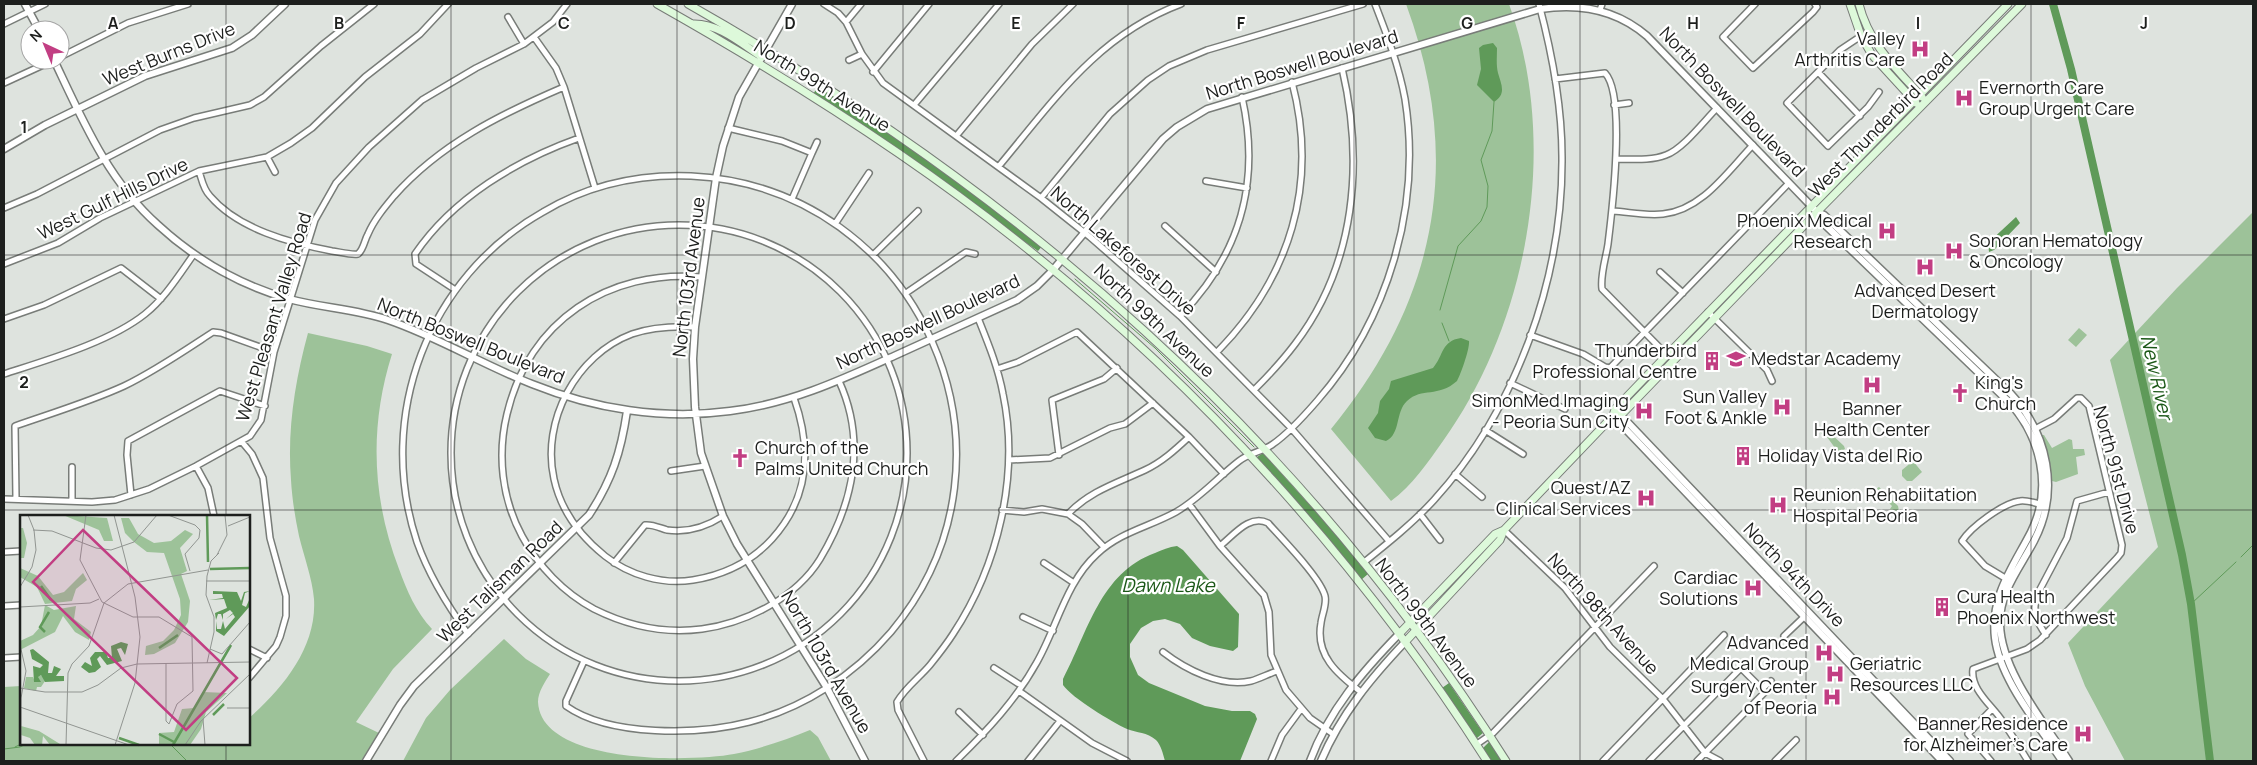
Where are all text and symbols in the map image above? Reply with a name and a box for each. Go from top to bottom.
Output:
text: A [108,12,119,34]
text: B [334,12,344,34]
text: C [558,12,570,34]
text: D [784,12,796,34]
text: E [1011,12,1021,34]
text: F [1237,12,1246,34]
text: G [1461,12,1473,34]
text: H [1687,12,1699,34]
text: I [1916,12,1920,34]
text: J [2140,12,2148,34]
street label: West Burns Drive [99,16,238,91]
north arrow [20,20,70,70]
street label: North Boswell Boulevard [1655,21,1811,182]
street label: North Boswell Boulevard [1203,23,1401,105]
text: N [25,25,46,46]
place label: Valley Arthritis Care [1794,26,1906,71]
street label: North 99th Avenue [750,34,895,137]
hospital icon: Valley Arthritis Care [1909,38,1931,60]
street label: West Thunderbird Road [1803,47,1958,202]
place label: Evernorth Care Group Urgent Care [1979,75,2134,120]
hospital icon: Evernorth Care Group Urgent Care [1953,87,1975,109]
text: 1 [20,116,28,138]
street label: West Gulf Hills Drive [34,151,192,245]
street label: North Lakeforest Drive [1046,180,1201,320]
street label: North 103rd Avenue [666,195,710,358]
place label: Phoenix Medical Research [1737,208,1872,253]
street label: West Pleasant Valley Road [230,209,316,424]
hospital icon: Phoenix Medical Research [1876,220,1898,242]
place label: Sonoran Hematology & Oncology [1969,228,2143,273]
hospital icon: Sonoran Hematology & Oncology [1943,240,1965,262]
hospital icon: Advanced Desert Dermatology [1914,256,1936,278]
street label: North 99th Avenue [1089,258,1220,382]
street label: North Boswell Boulevard [832,268,1023,374]
place label: Advanced Desert Dermatology [1854,278,1996,323]
street label: North Boswell Boulevard [374,291,569,389]
water label: New River [2135,332,2180,424]
place label: Thunderbird Professional Centre [1533,338,1697,383]
place label: Medstar Academy [1751,346,1901,370]
school or university icon: Medstar Academy [1725,348,1747,370]
building icon: Thunderbird Professional Centre [1701,350,1723,372]
place label: King's Church [1975,370,2036,415]
text: 2 [19,371,29,393]
hospital icon: Banner Health Center [1861,374,1883,396]
church icon: King's Church [1949,382,1971,404]
place label: Sun Valley Foot & Ankle [1665,384,1767,429]
place label: SimonMed Imaging - Peoria Sun City [1472,388,1630,433]
hospital icon: Sun Valley Foot & Ankle [1771,396,1793,418]
place label: Banner Health Center [1814,396,1931,441]
hospital icon: SimonMed Imaging - Peoria Sun City [1633,400,1655,422]
street label: North 91st Drive [2088,403,2146,536]
place label: Church of the Palms United Church [755,435,928,480]
place label: Holiday Vista del Rio [1758,443,1923,467]
building icon: Holiday Vista del Rio [1732,445,1754,467]
church icon: Church of the Palms United Church [729,447,751,469]
place label: Quest/AZ Clinical Services [1496,475,1631,520]
place label: Reunion Rehabiitation Hospital Peoria [1793,482,1977,527]
hospital icon: Quest/AZ Clinical Services [1635,487,1657,509]
hospital icon: Reunion Rehabiitation Hospital Peoria [1767,494,1789,516]
inset map [20,515,250,745]
street label: West Talisman Road [431,515,567,648]
street label: North 94th Drive [1739,517,1851,632]
street label: North 98th Avenue [1543,547,1665,679]
street label: North 99th Avenue [1370,553,1483,692]
place label: Cardiac Solutions [1659,565,1738,610]
water label: Dawn Lake [1121,572,1216,598]
hospital icon: Cardiac Solutions [1742,577,1764,599]
place label: Cura Health Phoenix Northwest [1957,584,2115,629]
street label: North 103rd Avenue [776,586,878,737]
building icon: Cura Health Phoenix Northwest [1931,596,1953,618]
place label: Advanced Medical Group [1690,630,1809,675]
hospital icon: Advanced Medical Group [1813,642,1835,664]
place label: Geriatric Resources LLC [1850,651,1974,696]
hospital icon: Geriatric Resources LLC [1824,663,1846,685]
place label: Surgery Center of Peoria [1691,674,1818,719]
hospital icon: Surgery Center of Peoria [1821,686,1843,708]
place label: Banner Residence for Alzheimer's Care [1903,711,2068,756]
hospital icon: Banner Residence for Alzheimer's Care [2072,723,2094,745]

